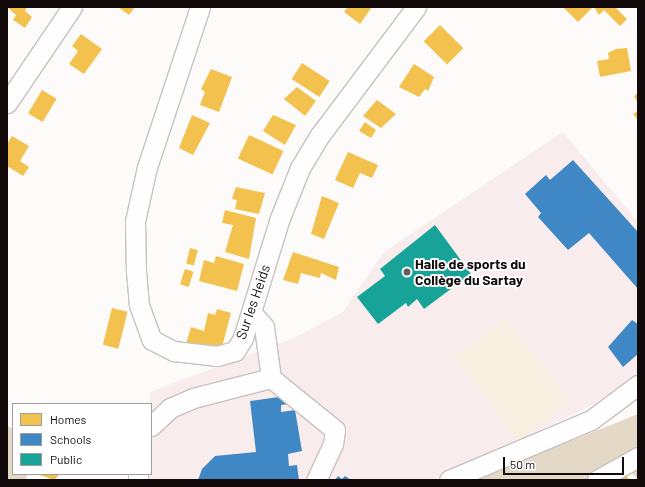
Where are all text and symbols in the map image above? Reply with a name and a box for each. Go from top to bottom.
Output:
place label: Halle de sports du Collège du Sartay [415,256,526,288]
street label: Sur les Heids [232,262,274,342]
marker: Halle de sports du Collège du Sartay [402,267,412,277]
legend [12,403,152,475]
text: Homes [50,412,86,426]
text: Schools [50,432,91,446]
scale bar [505,449,626,475]
text: Public [50,452,82,466]
text: 50 m [510,457,535,471]

